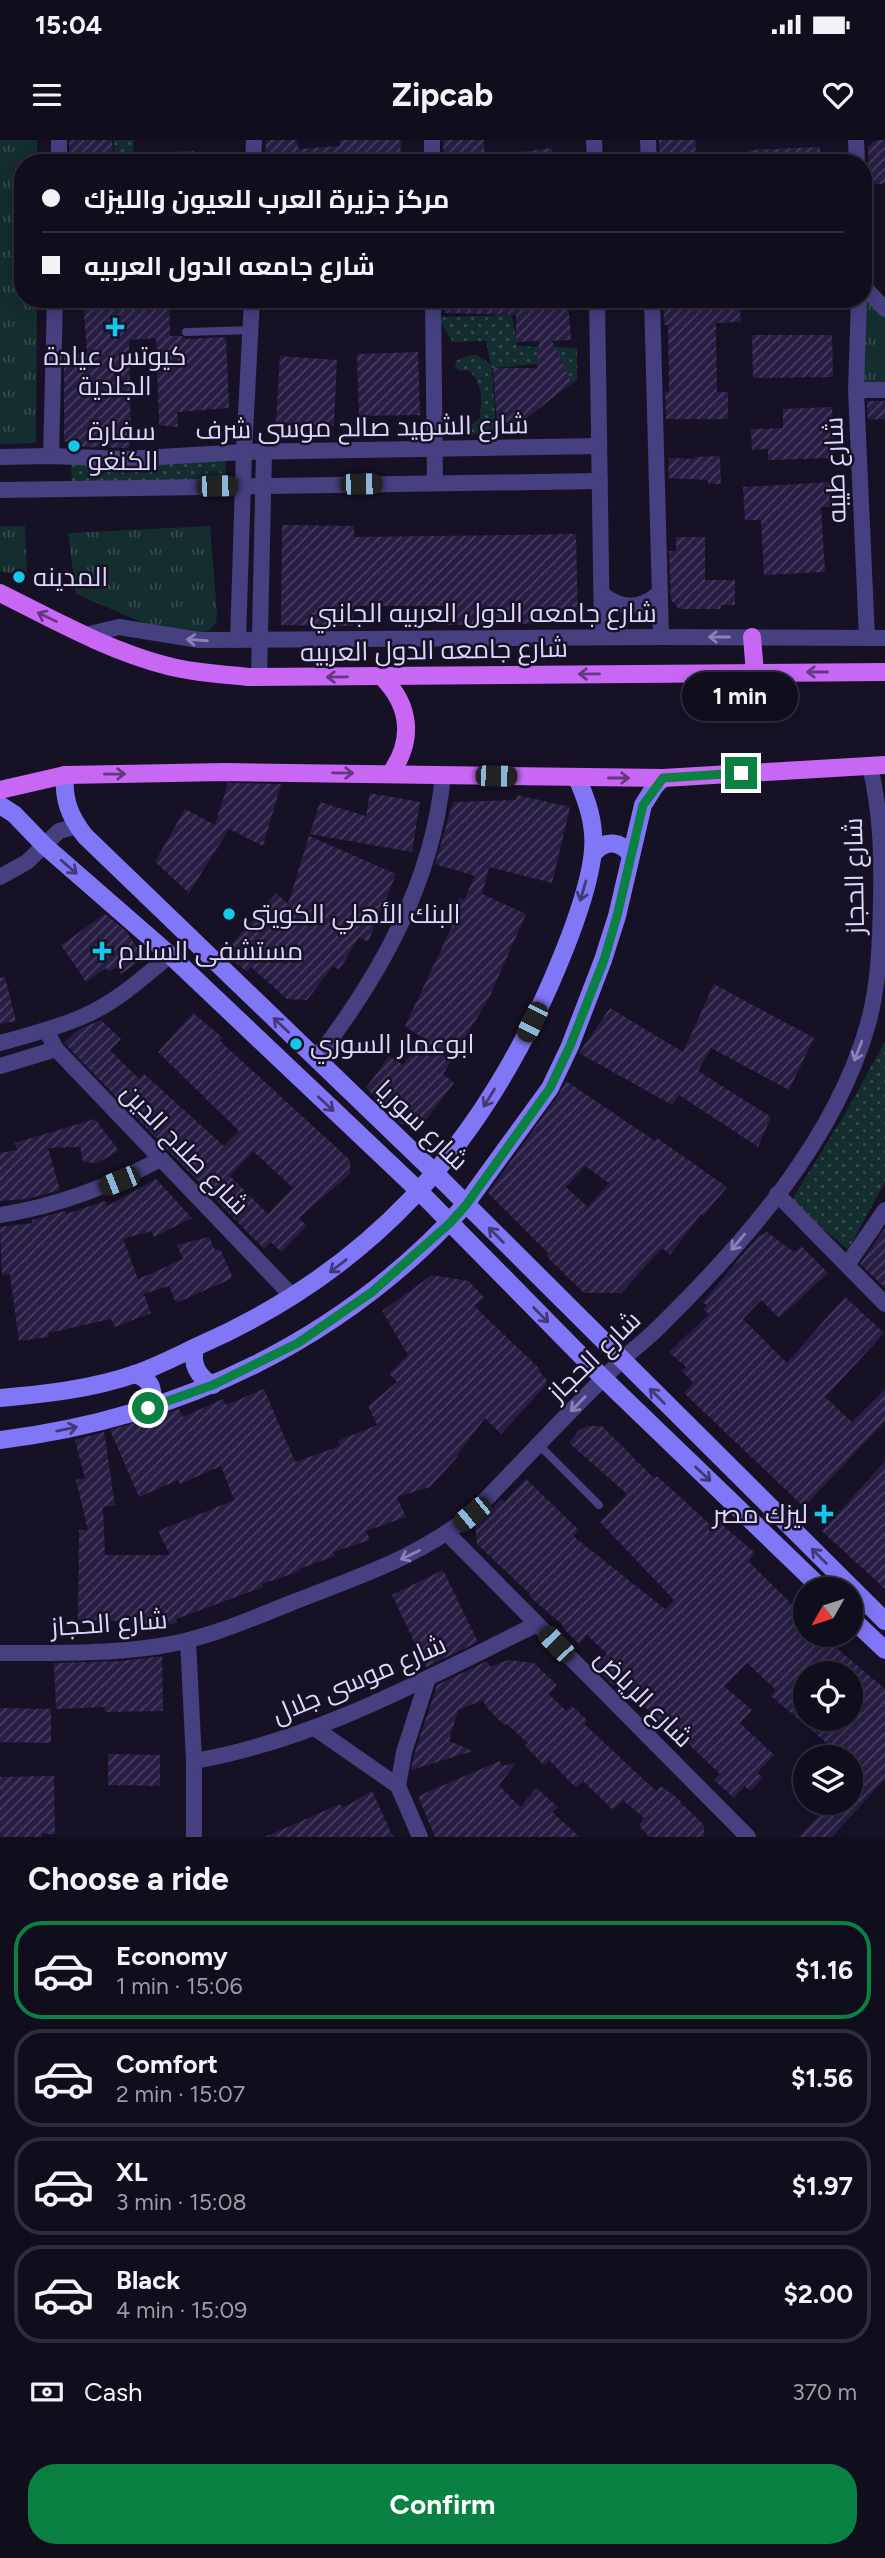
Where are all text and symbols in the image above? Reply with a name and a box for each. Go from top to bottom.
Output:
text: 15:04 [35,9,102,41]
icon: menu [28,76,66,114]
text: Zipcab [392,76,493,114]
icon: heart [819,76,857,114]
text: مركز جزيرة العرب للعيون والليزك [84,183,450,215]
text: شارع جامعه الدول العربيه [84,250,375,282]
marker: كيوتس عيادة الجلدية [105,317,125,337]
place label: كيوتس عيادة الجلدية [43,340,187,402]
street label: شارع الشهيد صالح موسى شرف [195,408,529,447]
place label: سفارة الكنغو [88,415,158,477]
street label: شارع طيبه [817,416,854,524]
marker: سفارة الكنغو [66,438,82,454]
car [340,473,383,495]
car [196,475,239,497]
place label: المدينه [33,561,108,593]
marker: المدينه [11,569,27,585]
street label: شارع جامعه الدول العربيه الجانبي [309,597,657,634]
one-way arrow [37,609,58,623]
one-way arrow [708,630,731,644]
street label: شارع جامعه الدول العربيه [300,632,568,669]
one-way arrow [186,633,209,646]
one-way arrow [806,665,829,679]
one-way arrow [578,668,601,681]
one-way arrow [326,670,349,684]
callout: 1 min [683,672,799,720]
text: 1 min [713,682,767,710]
route end [725,757,757,789]
car [475,765,518,787]
one-way arrow [331,766,354,780]
one-way arrow [104,767,127,781]
one-way arrow [608,771,631,785]
street label: شارع الحجاز [837,817,872,937]
one-way arrow [60,859,78,875]
one-way arrow [576,880,589,902]
place label: البنك الأهلي الكويتى [243,898,460,935]
marker: البنك الأهلي الكويتى [221,906,237,922]
place label: مستشفى السلام [118,935,303,969]
marker: مستشفى السلام [92,941,112,961]
car [514,999,551,1045]
one-way arrow [273,1016,290,1033]
place label: ابوعمار السوري [310,1028,475,1064]
marker: ابوعمار السوري [288,1036,304,1052]
one-way arrow [850,1039,863,1061]
street label: شارع سوريا [368,1073,475,1178]
street label: شارع صلاح الدين [114,1077,256,1222]
one-way arrow [482,1087,496,1107]
one-way arrow [317,1095,334,1112]
car [96,1163,143,1199]
one-way arrow [488,1227,505,1244]
one-way arrow [730,1233,746,1251]
one-way arrow [329,1258,348,1273]
street label: شارع الحجاز [539,1304,648,1410]
one-way arrow [532,1306,549,1323]
one-way arrow [649,1387,666,1404]
route start [132,1392,164,1424]
one-way arrow [570,1395,587,1412]
one-way arrow [55,1421,78,1435]
one-way arrow [694,1466,711,1483]
car [450,1493,495,1535]
place label: ليزك مصر [711,1498,808,1530]
marker: ليزك مصر [814,1504,834,1524]
one-way arrow [811,1547,828,1564]
one-way arrow [400,1549,421,1562]
north arrow [793,1577,863,1647]
map controls [793,1577,863,1815]
street label: شارع الحجاز [48,1603,168,1644]
car [534,1622,579,1666]
street label: شارع موسى جلال [267,1628,451,1731]
street label: شارع الرياض [587,1642,700,1755]
button: locate [793,1661,863,1731]
button: layers [793,1745,863,1815]
text: Choose a ride [28,1860,229,1898]
icon: car [32,1939,95,2002]
text: Economy [116,1940,228,1972]
text: $1.16 [795,1954,853,1986]
text: 1 min · 15:06 [116,1972,242,2000]
icon: car [32,2047,95,2110]
text: Comfort [116,2048,218,2080]
text: $1.56 [791,2062,853,2094]
text: 2 min · 15:07 [116,2080,245,2108]
icon: car [32,2155,95,2218]
text: XL [116,2156,148,2188]
text: $1.97 [792,2170,853,2202]
text: 3 min · 15:08 [116,2188,247,2216]
icon: car [32,2263,95,2326]
text: Black [116,2264,180,2296]
text: $2.00 [783,2278,853,2310]
text: 4 min · 15:09 [116,2296,247,2324]
icon: cash [28,2373,66,2411]
text: Cash [84,2376,143,2408]
text: 370 m [792,2378,857,2406]
button: Confirm [28,2464,857,2544]

